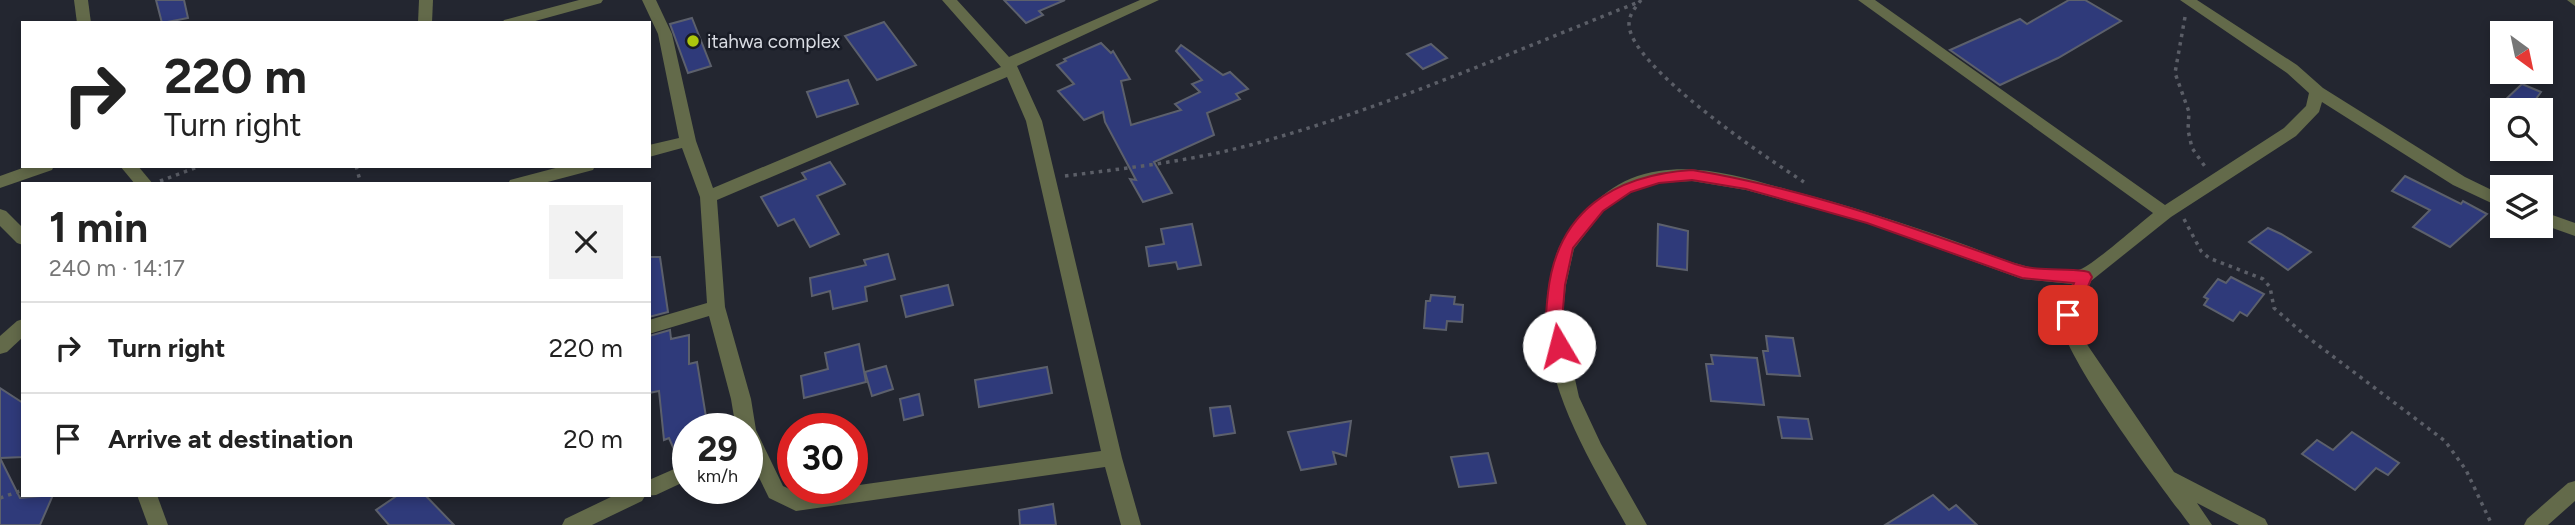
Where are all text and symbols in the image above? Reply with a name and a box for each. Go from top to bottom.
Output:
north arrow [2490,21,2553,84]
map controls [2490,21,2553,238]
place label: itahwa complex [707,30,840,53]
marker: itahwa complex [685,33,701,49]
text: 220 m [164,46,307,105]
icon: right [49,49,140,140]
button: search [2490,98,2553,161]
text: Turn right [164,106,302,144]
button: layers [2490,175,2553,238]
text: 1 min [49,202,148,253]
button: close [549,205,623,279]
text: 240 m · 14:17 [49,254,185,282]
pin [2038,285,2098,345]
icon: arrive [2049,296,2087,334]
position arrow [1522,309,1596,383]
icon: right [49,329,87,367]
text: Turn right [108,332,225,364]
text: 220 m [549,332,623,364]
speed limit sign: 30 [777,413,868,504]
icon: arrive [49,420,87,458]
text: Arrive at destination [108,423,353,455]
text: 20 m [563,423,623,455]
text: 29 [697,428,738,470]
text: km/h [697,465,738,487]

